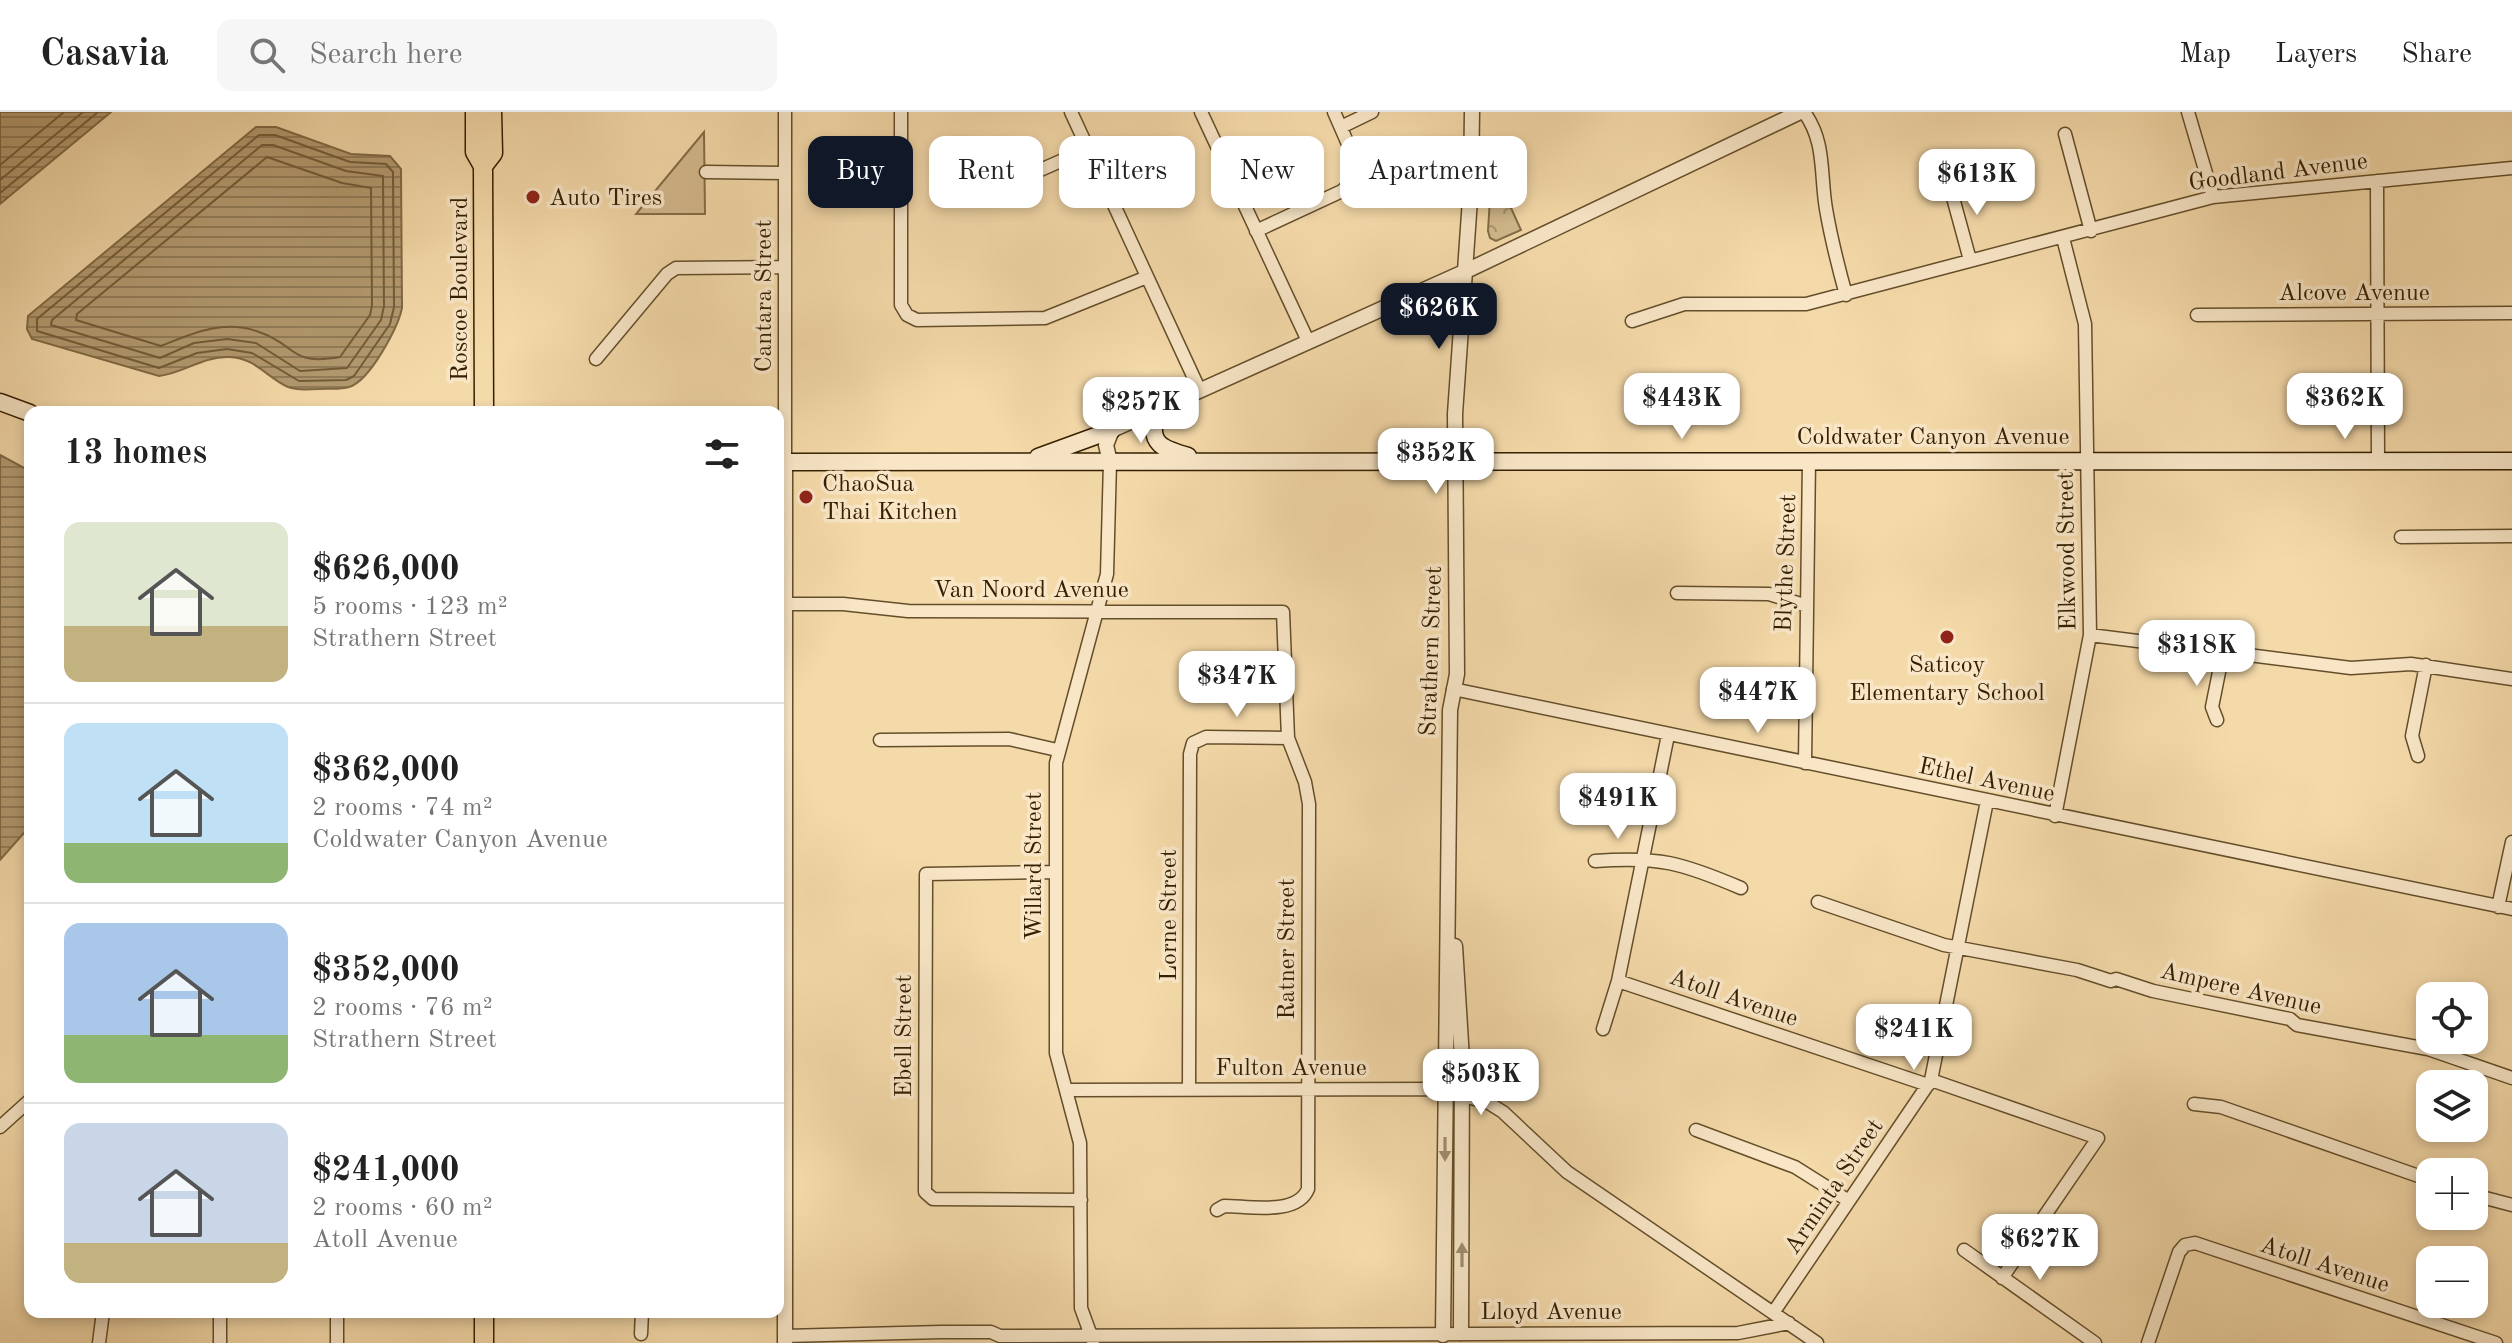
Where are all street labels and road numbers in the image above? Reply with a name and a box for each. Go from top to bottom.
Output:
street label: Goodland Avenue [2187,150,2369,196]
street label: Roscoe Boulevard [449,197,473,381]
street label: Cantara Street [753,219,777,373]
street label: Alcove Avenue [2278,282,2430,306]
street label: Coldwater Canyon Avenue [1797,426,2069,450]
street label: Elkwood Street [2055,471,2081,631]
street label: Blythe Street [1773,493,1801,633]
street label: Strathern Street [1417,565,1447,737]
street label: Van Noord Avenue [933,579,1129,603]
street label: Ethel Avenue [1916,755,2057,807]
street label: Willard Street [1023,792,1047,940]
street label: Lorne Street [1158,849,1182,981]
street label: Ratner Street [1276,878,1300,1020]
street label: Ampere Avenue [2158,960,2323,1020]
street label: Atoll Avenue [1666,966,1801,1032]
street label: Ebell Street [893,974,917,1098]
street label: Fulton Avenue [1215,1057,1367,1081]
street label: Arminta Street [1781,1115,1889,1259]
street label: Atoll Avenue [2257,1234,2392,1298]
street label: Lloyd Avenue [1480,1301,1622,1325]

